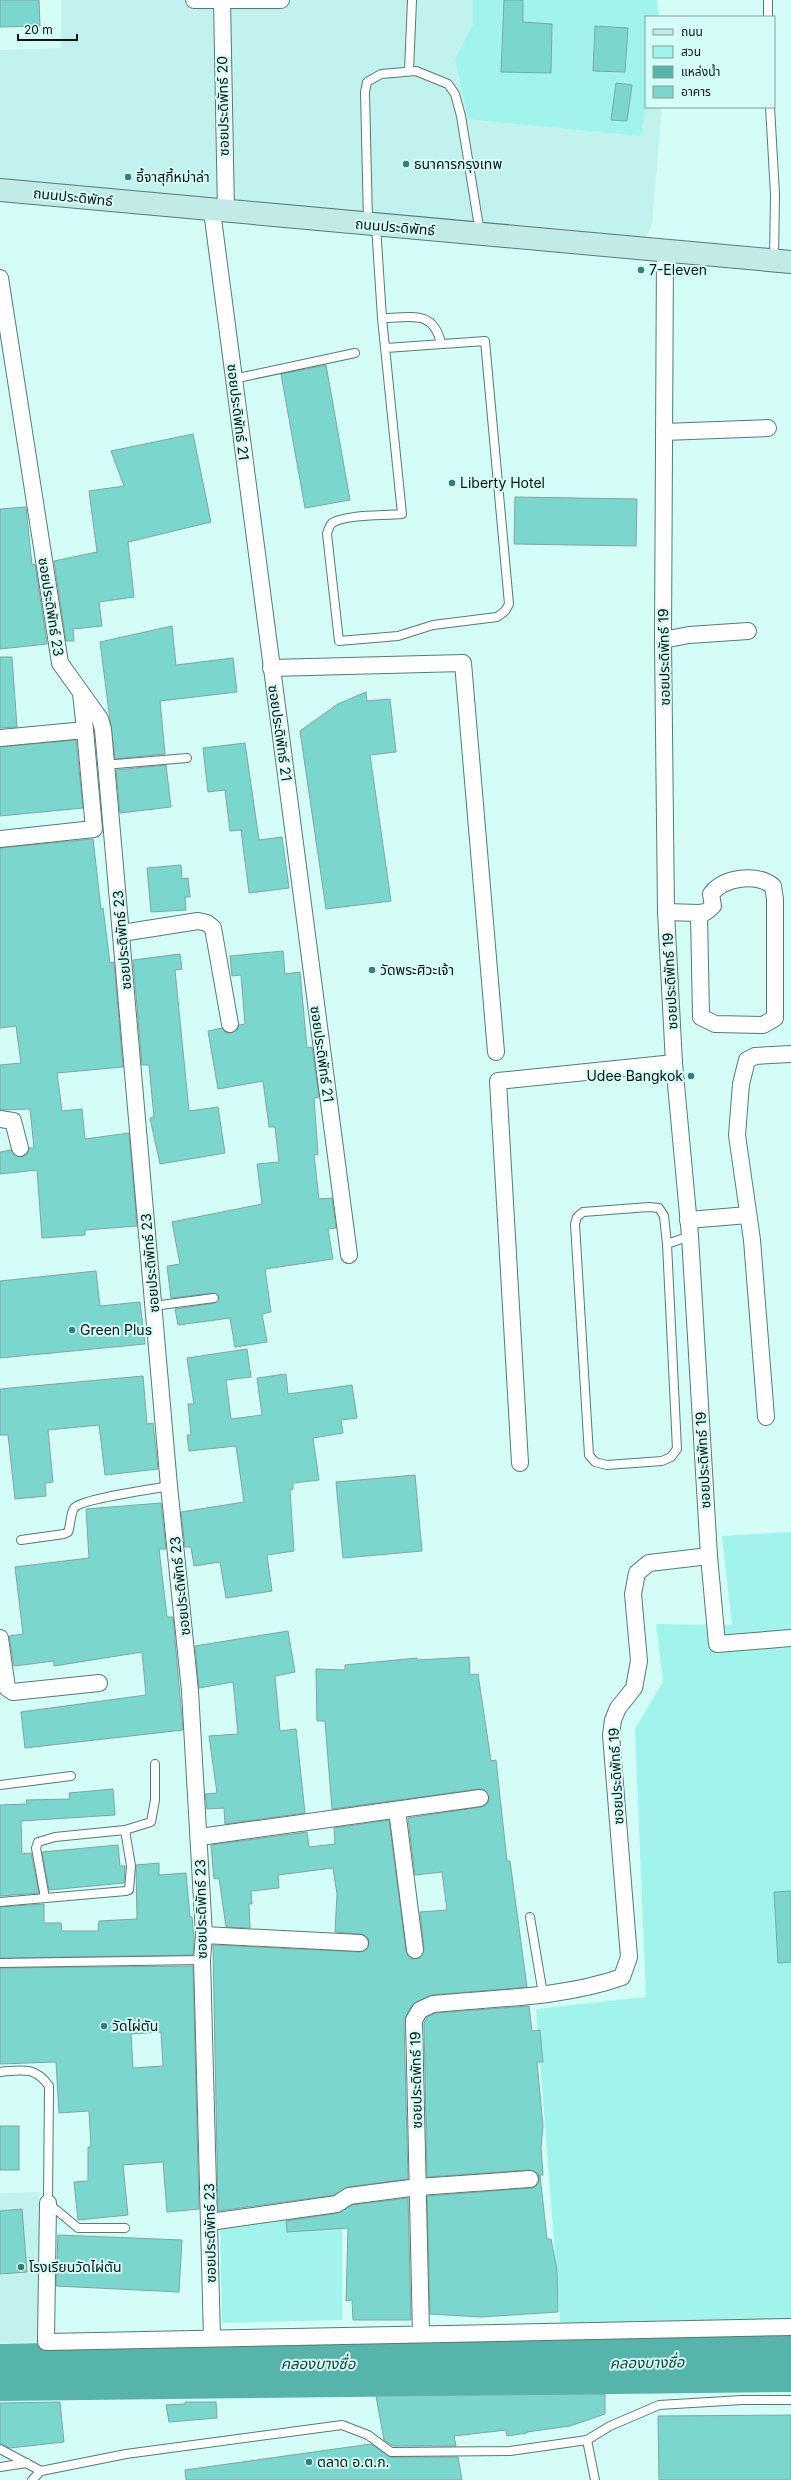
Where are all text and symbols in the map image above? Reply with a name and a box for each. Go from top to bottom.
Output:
scale bar [18,16,77,42]
legend [645,16,775,108]
text: 20 m [24,22,53,37]
text: ถนน [681,24,703,39]
text: สวน [681,44,701,59]
street label: ซอยประดิพัทธ์ 20 [213,56,232,156]
text: แหล่งน้ำ [681,63,720,79]
text: อาคาร [681,84,711,99]
place label: ธนาคารกรุงเทพ [414,155,502,173]
marker: ธนาคารกรุงเทพ [401,159,411,169]
place label: อี้จาสุกี้หม่าล่า [136,167,210,186]
marker: อี้จาสุกี้หม่าล่า [123,172,133,182]
street label: ถนนประดิพัทธ์ [32,184,114,209]
street label: ถนนประดิพัทธ์ [354,215,436,238]
place label: 7-Eleven [649,261,707,278]
marker: 7-Eleven [636,265,646,275]
street label: ซอยประดิพัทธ์ 21 [224,363,253,461]
place label: Liberty Hotel [460,474,545,491]
marker: Liberty Hotel [447,478,457,488]
street label: ซอยประดิพัทธ์ 23 [35,556,68,658]
street label: ซอยประดิพัทธ์ 19 [654,608,673,706]
street label: ซอยประดิพัทธ์ 21 [265,684,296,782]
street label: ซอยประดิพัทธ์ 23 [109,890,134,990]
street label: ซอยประดิพัทธ์ 19 [658,932,681,1030]
place label: วัดพระศิวะเจ้า [380,961,454,978]
marker: วัดพระศิวะเจ้า [367,965,377,975]
street label: ซอยประดิพัทธ์ 21 [307,1005,338,1103]
place label: Udee Bangkok [586,1067,683,1084]
marker: Udee Bangkok [686,1071,696,1081]
street label: ซอยประดิพัทธ์ 23 [137,1213,162,1313]
place label: Green Plus [80,1321,152,1338]
marker: Green Plus [67,1325,77,1335]
street label: ซอยประดิพัทธ์ 19 [691,1411,714,1509]
street label: ซอยประดิพัทธ์ 23 [166,1536,193,1637]
street label: ซอยประดิพัทธ์ 19 [604,1727,627,1825]
street label: ซอยประดิพัทธ์ 23 [191,1859,210,1959]
place label: วัดไผ่ตัน [112,2017,158,2034]
marker: วัดไผ่ตัน [99,2021,109,2031]
street label: ซอยประดิพัทธ์ 19 [406,2031,425,2129]
street label: ซอยประดิพัทธ์ 23 [200,2183,219,2283]
place label: โรงเรียนวัดไผ่ตัน [29,2258,122,2275]
marker: โรงเรียนวัดไผ่ตัน [16,2262,26,2272]
water label: คลองบางซื่อ [610,2351,686,2373]
water label: คลองบางซื่อ [281,2353,357,2373]
place label: ตลาด อ.ต.ก. [317,2453,390,2470]
marker: ตลาด อ.ต.ก. [304,2457,314,2467]

